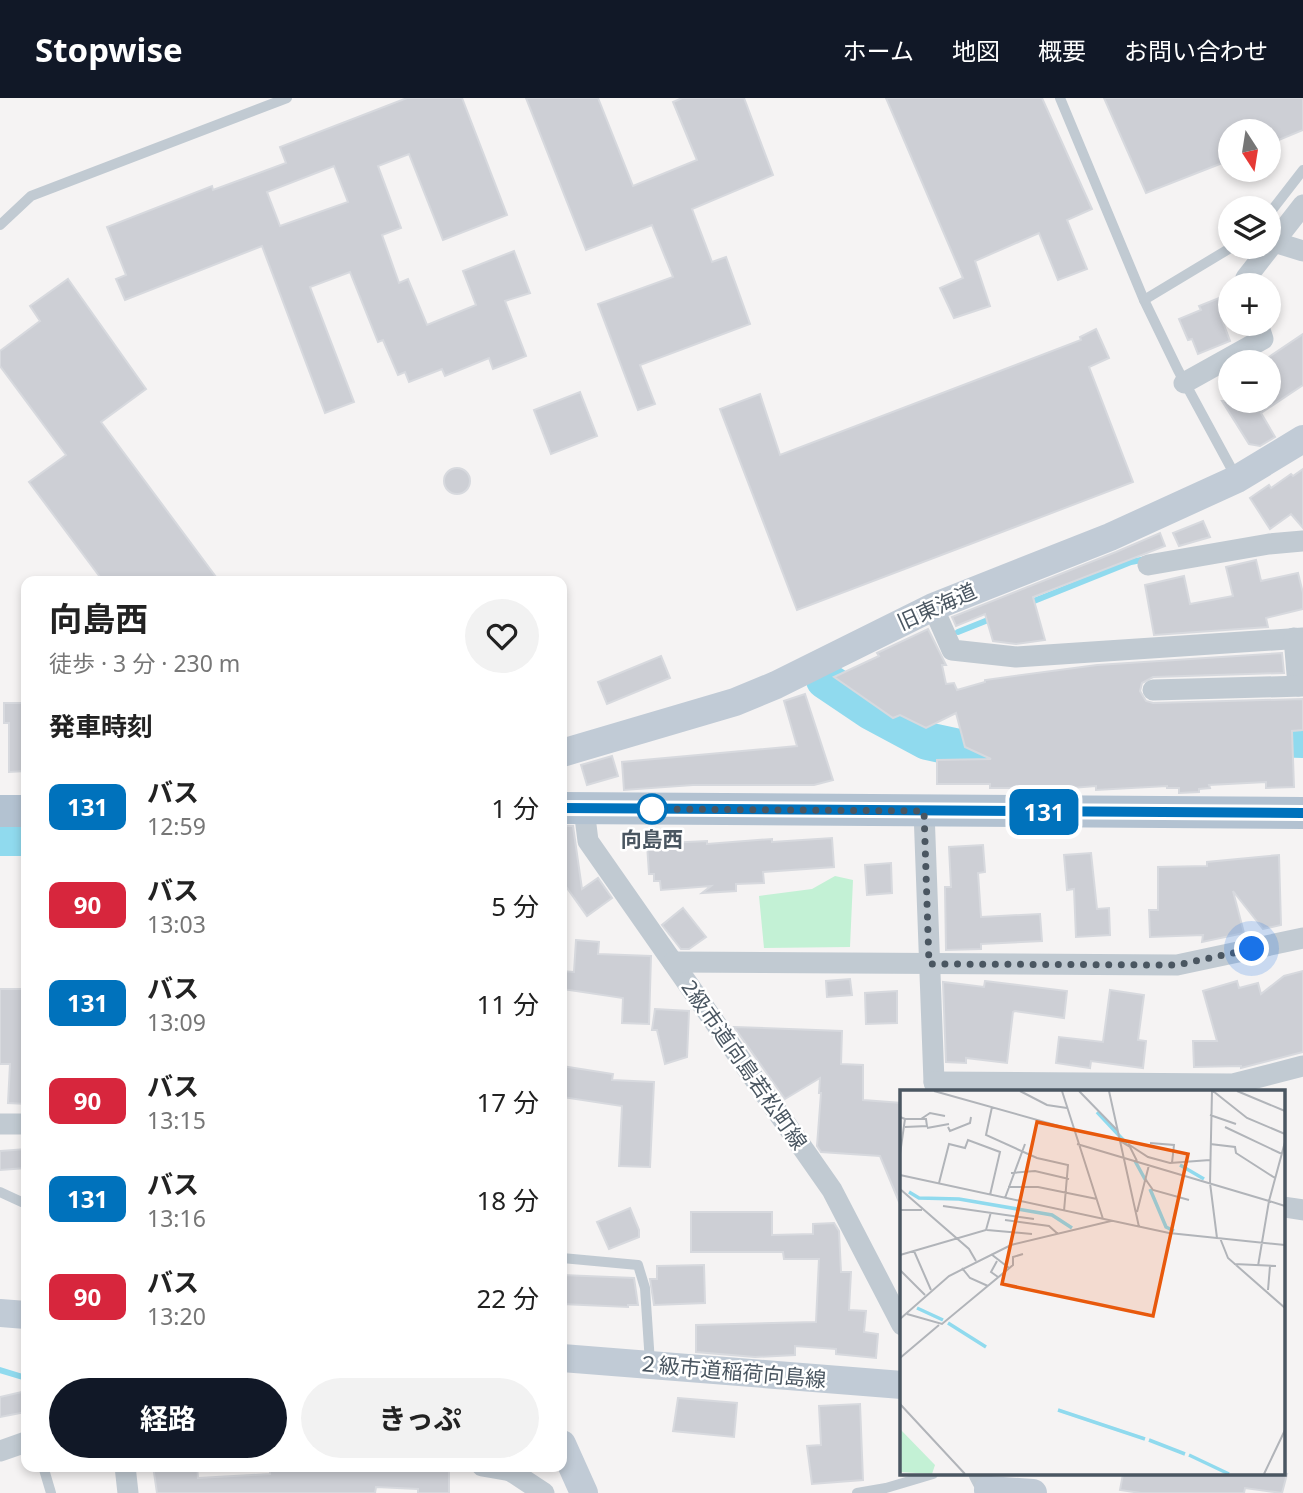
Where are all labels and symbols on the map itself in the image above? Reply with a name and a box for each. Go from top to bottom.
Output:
north arrow [1218,119,1281,182]
street label: 旧東海道 [893,576,981,636]
line badge: 131 [1004,789,1084,835]
marker: 向島西 [637,794,667,824]
place label: 向島西 [621,825,684,853]
your location [1234,931,1269,966]
street label: 2級市道向島若松町線 [676,974,814,1155]
inset map [900,1090,1286,1476]
street label: ２級市道稲荷向島線 [637,1349,827,1393]

